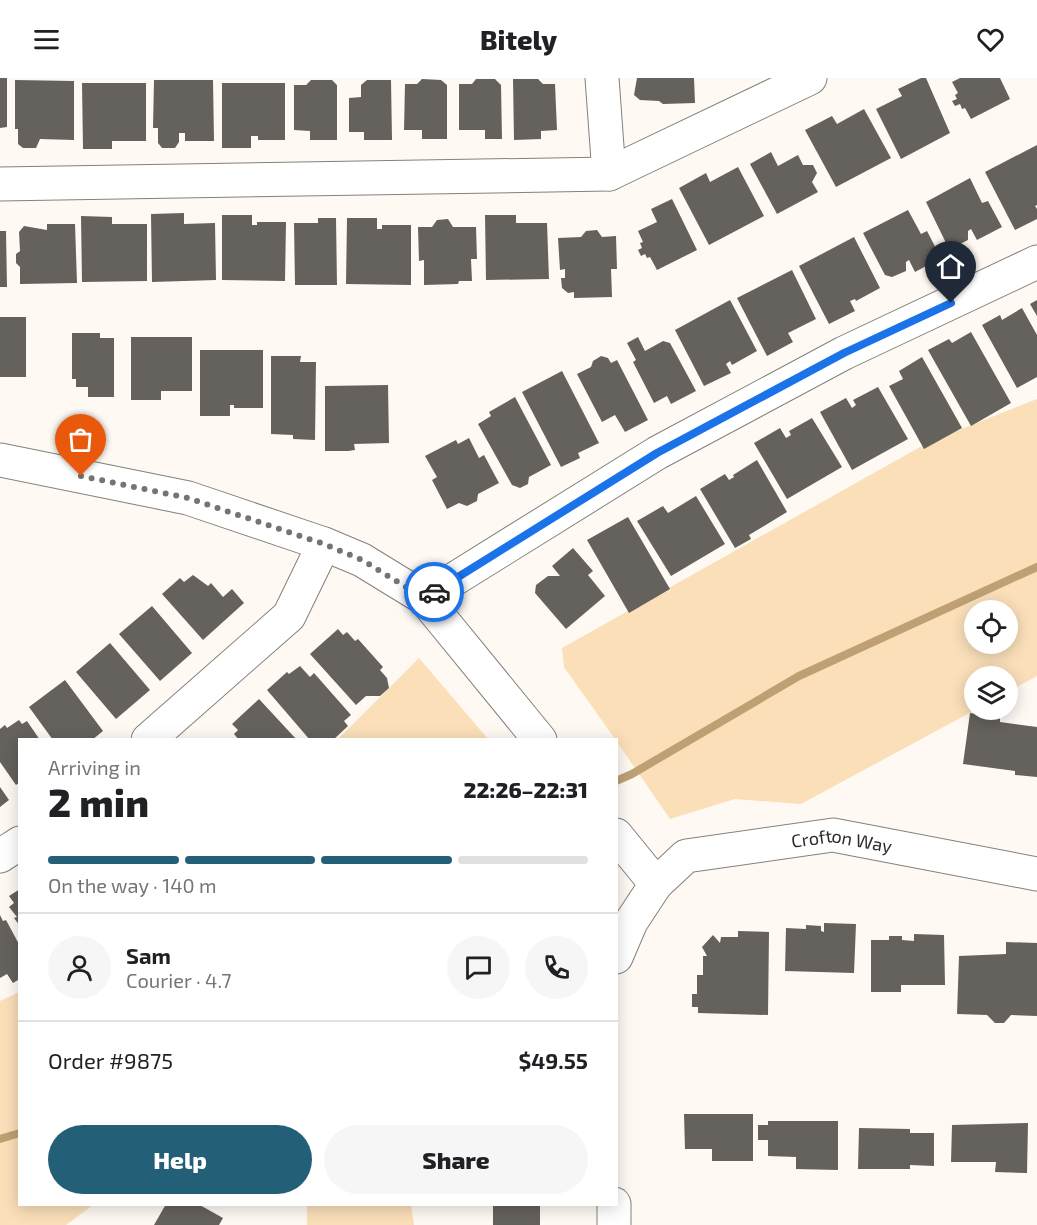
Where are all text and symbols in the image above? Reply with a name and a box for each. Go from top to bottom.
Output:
icon: menu [30,23,63,56]
text: Bitely [480,23,557,55]
icon: heart [974,23,1007,56]
pin [925,241,976,303]
icon: home [934,250,967,283]
pin [55,414,106,476]
icon: bag [64,423,97,456]
courier [404,562,464,622]
icon: car [418,576,451,609]
map controls [964,600,1018,720]
button: locate [964,600,1018,654]
button: layers [964,666,1018,720]
text: Arriving in [48,755,141,779]
text: 22:26–22:31 [464,776,588,802]
text: 2 min [48,778,149,825]
street label: Crofton Way [790,824,894,857]
text: On the way · 140 m [48,873,217,897]
button: person [48,936,111,999]
button: chat [447,936,510,999]
button: phone [525,936,588,999]
text: Sam [126,942,171,968]
text: Courier · 4.7 [126,968,232,992]
text: Order #9875 [48,1047,173,1073]
text: $49.55 [519,1047,588,1073]
button: Help [48,1125,312,1194]
button: Share [324,1125,588,1194]

